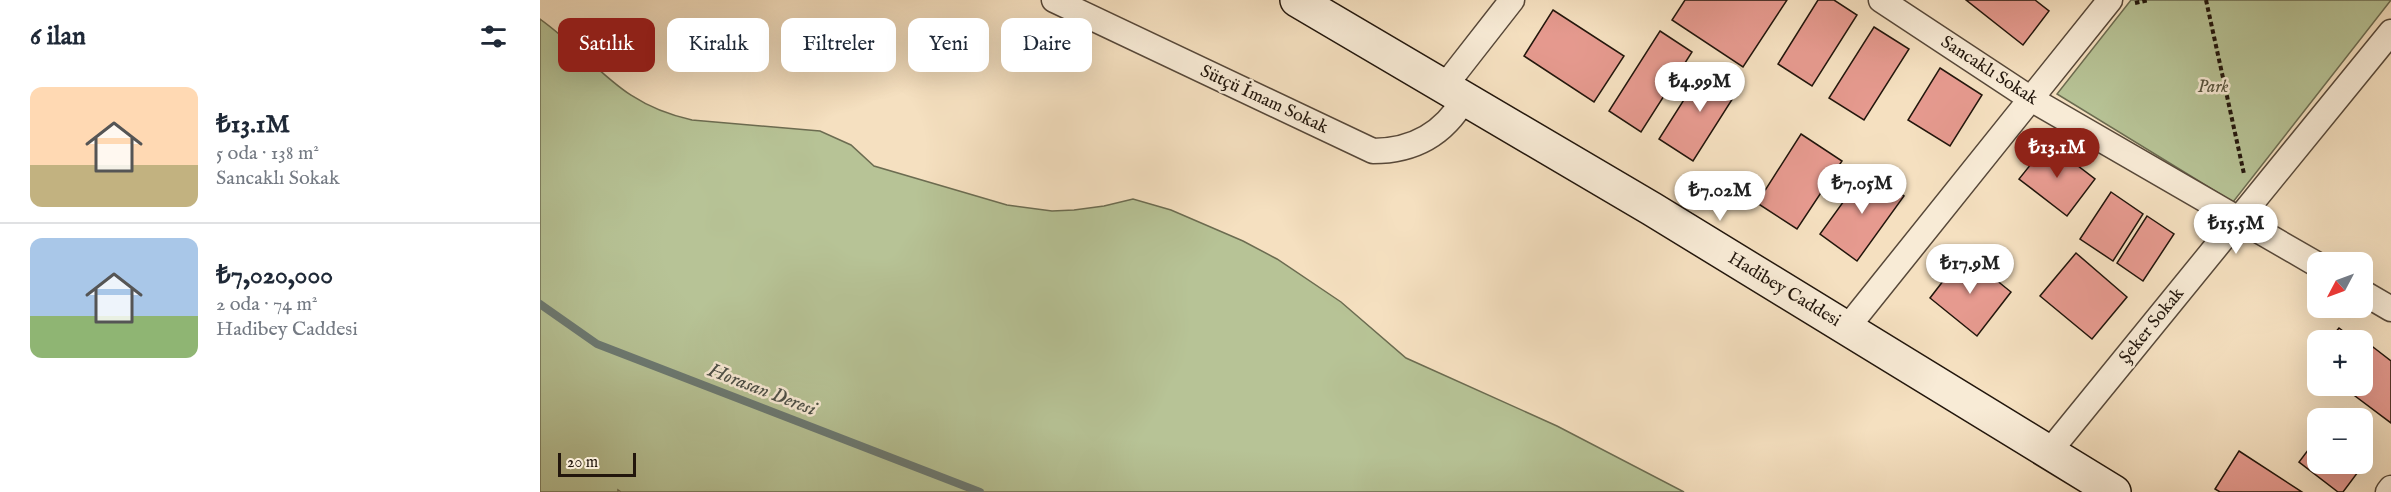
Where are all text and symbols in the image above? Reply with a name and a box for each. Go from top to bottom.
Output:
chip: Satılık [558,18,655,72]
chip: Kiralık [667,18,769,72]
chip: Filtreler [781,18,896,72]
chip: Yeni [908,18,989,72]
chip: Daire [1001,18,1092,72]
text: 6 ilan [30,20,86,53]
icon: filters [477,20,510,53]
street label: Sancaklı Sokak [1936,31,2042,111]
street label: Sütçü İmam Sokak [1196,59,1333,140]
pin: ₺4.99M [1651,62,1749,113]
text: ₺4.99M [1669,69,1731,94]
park label: Park [2197,76,2229,99]
text: ₺13.1M [216,108,290,141]
icon: home [78,111,150,183]
pin: ₺13.1M [2008,128,2106,179]
text: ₺13.1M [2029,135,2085,160]
text: 5 oda · 138 m² [216,141,319,166]
pin: ₺7.05M [1813,164,1911,215]
text: Sancaklı Sokak [216,166,340,191]
pin: ₺7.02M [1671,171,1769,222]
text: ₺7.05M [1832,171,1892,196]
text: ₺7.02M [1688,178,1752,203]
pin: ₺15.5M [2187,204,2285,255]
text: ₺15.5M [2208,211,2264,236]
pin: ₺17.9M [1921,244,2019,295]
street label: Hadibey Caddesi [1723,247,1845,333]
text: ₺17.9M [1940,251,2000,276]
north arrow [2307,252,2373,318]
map controls [2307,252,2373,474]
text: ₺7,020,000 [216,259,333,292]
icon: home [78,262,150,334]
street label: Şeker Sokak [2114,283,2190,369]
text: 2 oda · 74 m² [216,292,317,317]
text: Hadibey Caddesi [216,317,358,342]
button: + [2307,330,2373,396]
water label: Horasan Deresi [704,358,821,422]
button: − [2307,408,2373,474]
scale bar [558,450,636,478]
text: 20 m [567,453,598,473]

